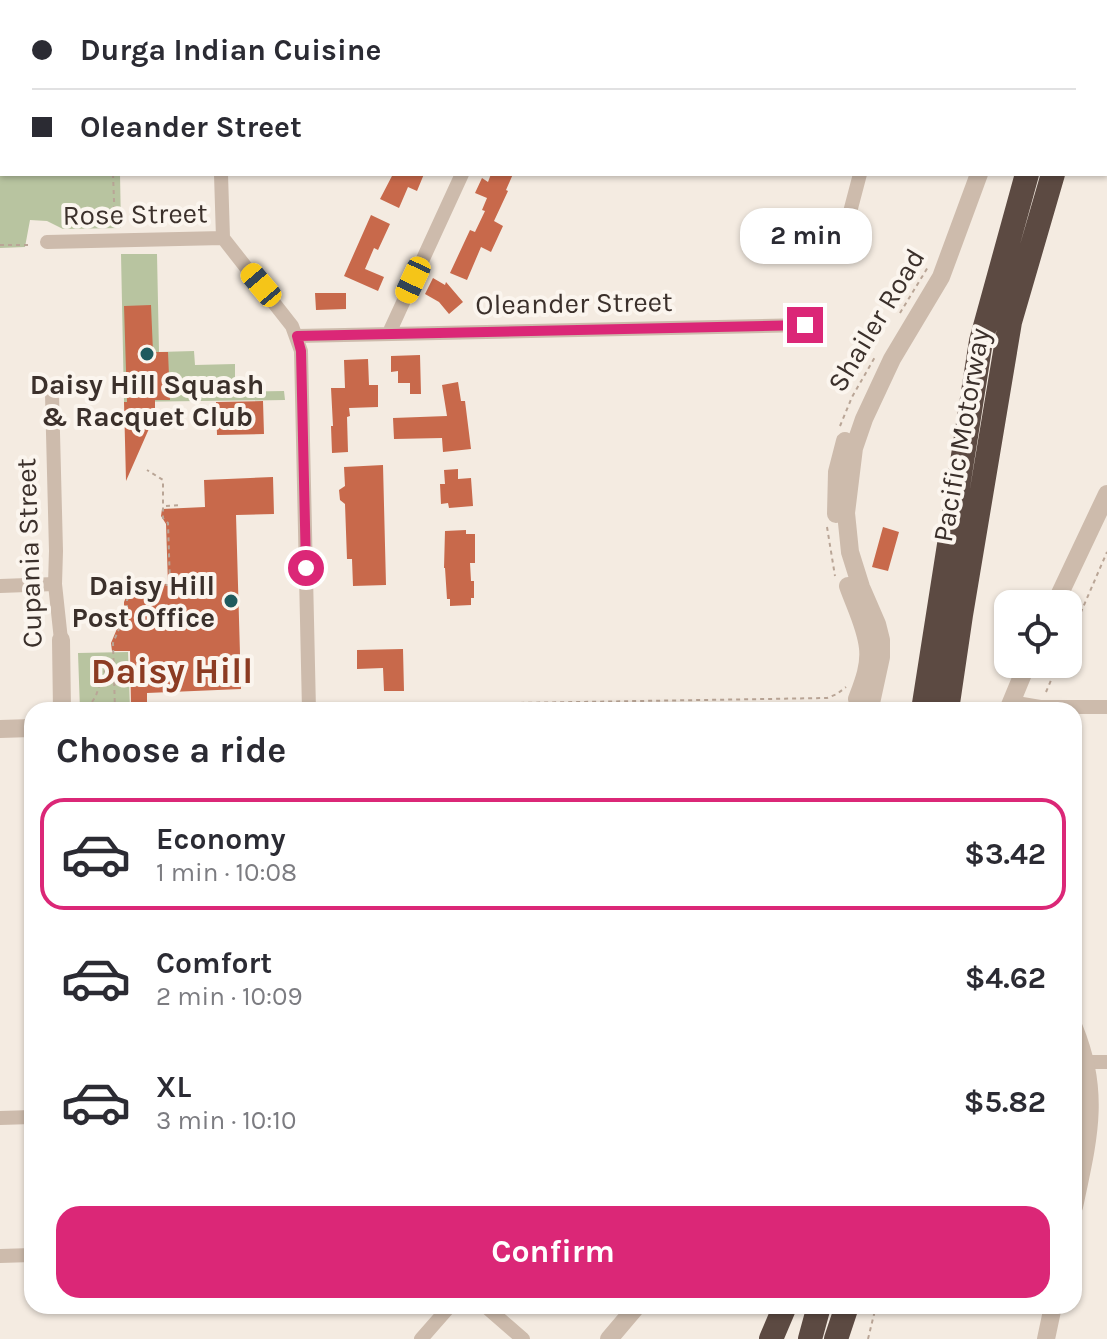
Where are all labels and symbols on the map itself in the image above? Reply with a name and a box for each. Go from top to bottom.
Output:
street label: Rose Street [62,196,208,232]
callout: 2 min [739,209,871,265]
street label: Shailer Road [820,242,932,398]
car [392,253,434,307]
car [236,259,286,311]
street label: Oleander Street [475,285,673,321]
route end [787,307,823,343]
street label: Pacific Motorway [926,326,996,544]
marker: Daisy Hill Squash & Racquet Club [138,345,156,363]
place label: Daisy Hill Squash & Racquet Club [30,368,264,433]
street label: Cupania Street [9,457,49,649]
route start [288,550,324,586]
place label: Daisy Hill Post Office [71,569,215,634]
marker: Daisy Hill Post Office [222,592,240,610]
district label: Daisy Hill [91,650,253,693]

